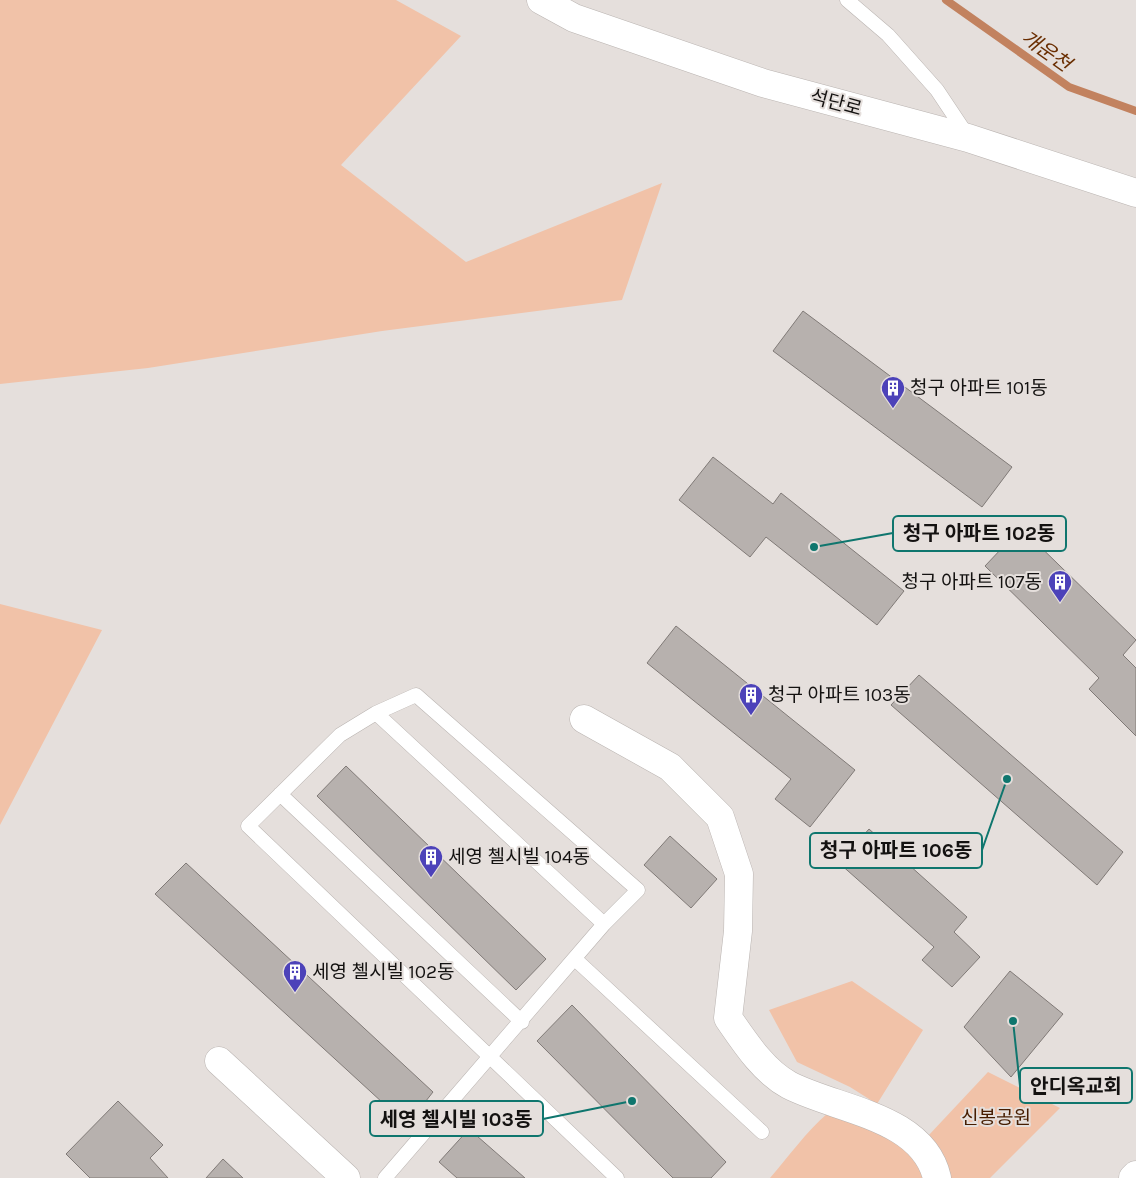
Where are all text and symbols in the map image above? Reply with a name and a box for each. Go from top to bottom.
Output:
water label: 개운천 [1017,26,1077,78]
street label: 석단로 [808,86,864,120]
building icon: 청구 아파트 101동 [880,375,906,409]
place label: 청구 아파트 101동 [910,377,1048,399]
callout: 청구 아파트 102동 [893,516,1066,551]
text: 청구 아파트 102동 [903,522,1055,545]
building icon: 청구 아파트 107동 [1047,569,1073,603]
place label: 청구 아파트 107동 [902,571,1042,593]
building icon: 청구 아파트 103동 [738,682,764,716]
place label: 청구 아파트 103동 [768,684,911,706]
callout: 청구 아파트 106동 [810,833,982,868]
text: 청구 아파트 106동 [820,839,972,862]
building icon: 세영 첼시빌 104동 [418,844,444,878]
place label: 세영 첼시빌 104동 [448,846,590,868]
building icon: 세영 첼시빌 102동 [282,959,308,993]
place label: 세영 첼시빌 102동 [312,961,454,983]
callout: 안디옥교회 [1020,1068,1132,1103]
text: 안디옥교회 [1030,1075,1122,1098]
callout: 세영 첼시빌 103동 [370,1101,543,1136]
park label: 신봉공원 [961,1107,1031,1129]
text: 세영 첼시빌 103동 [380,1108,532,1131]

